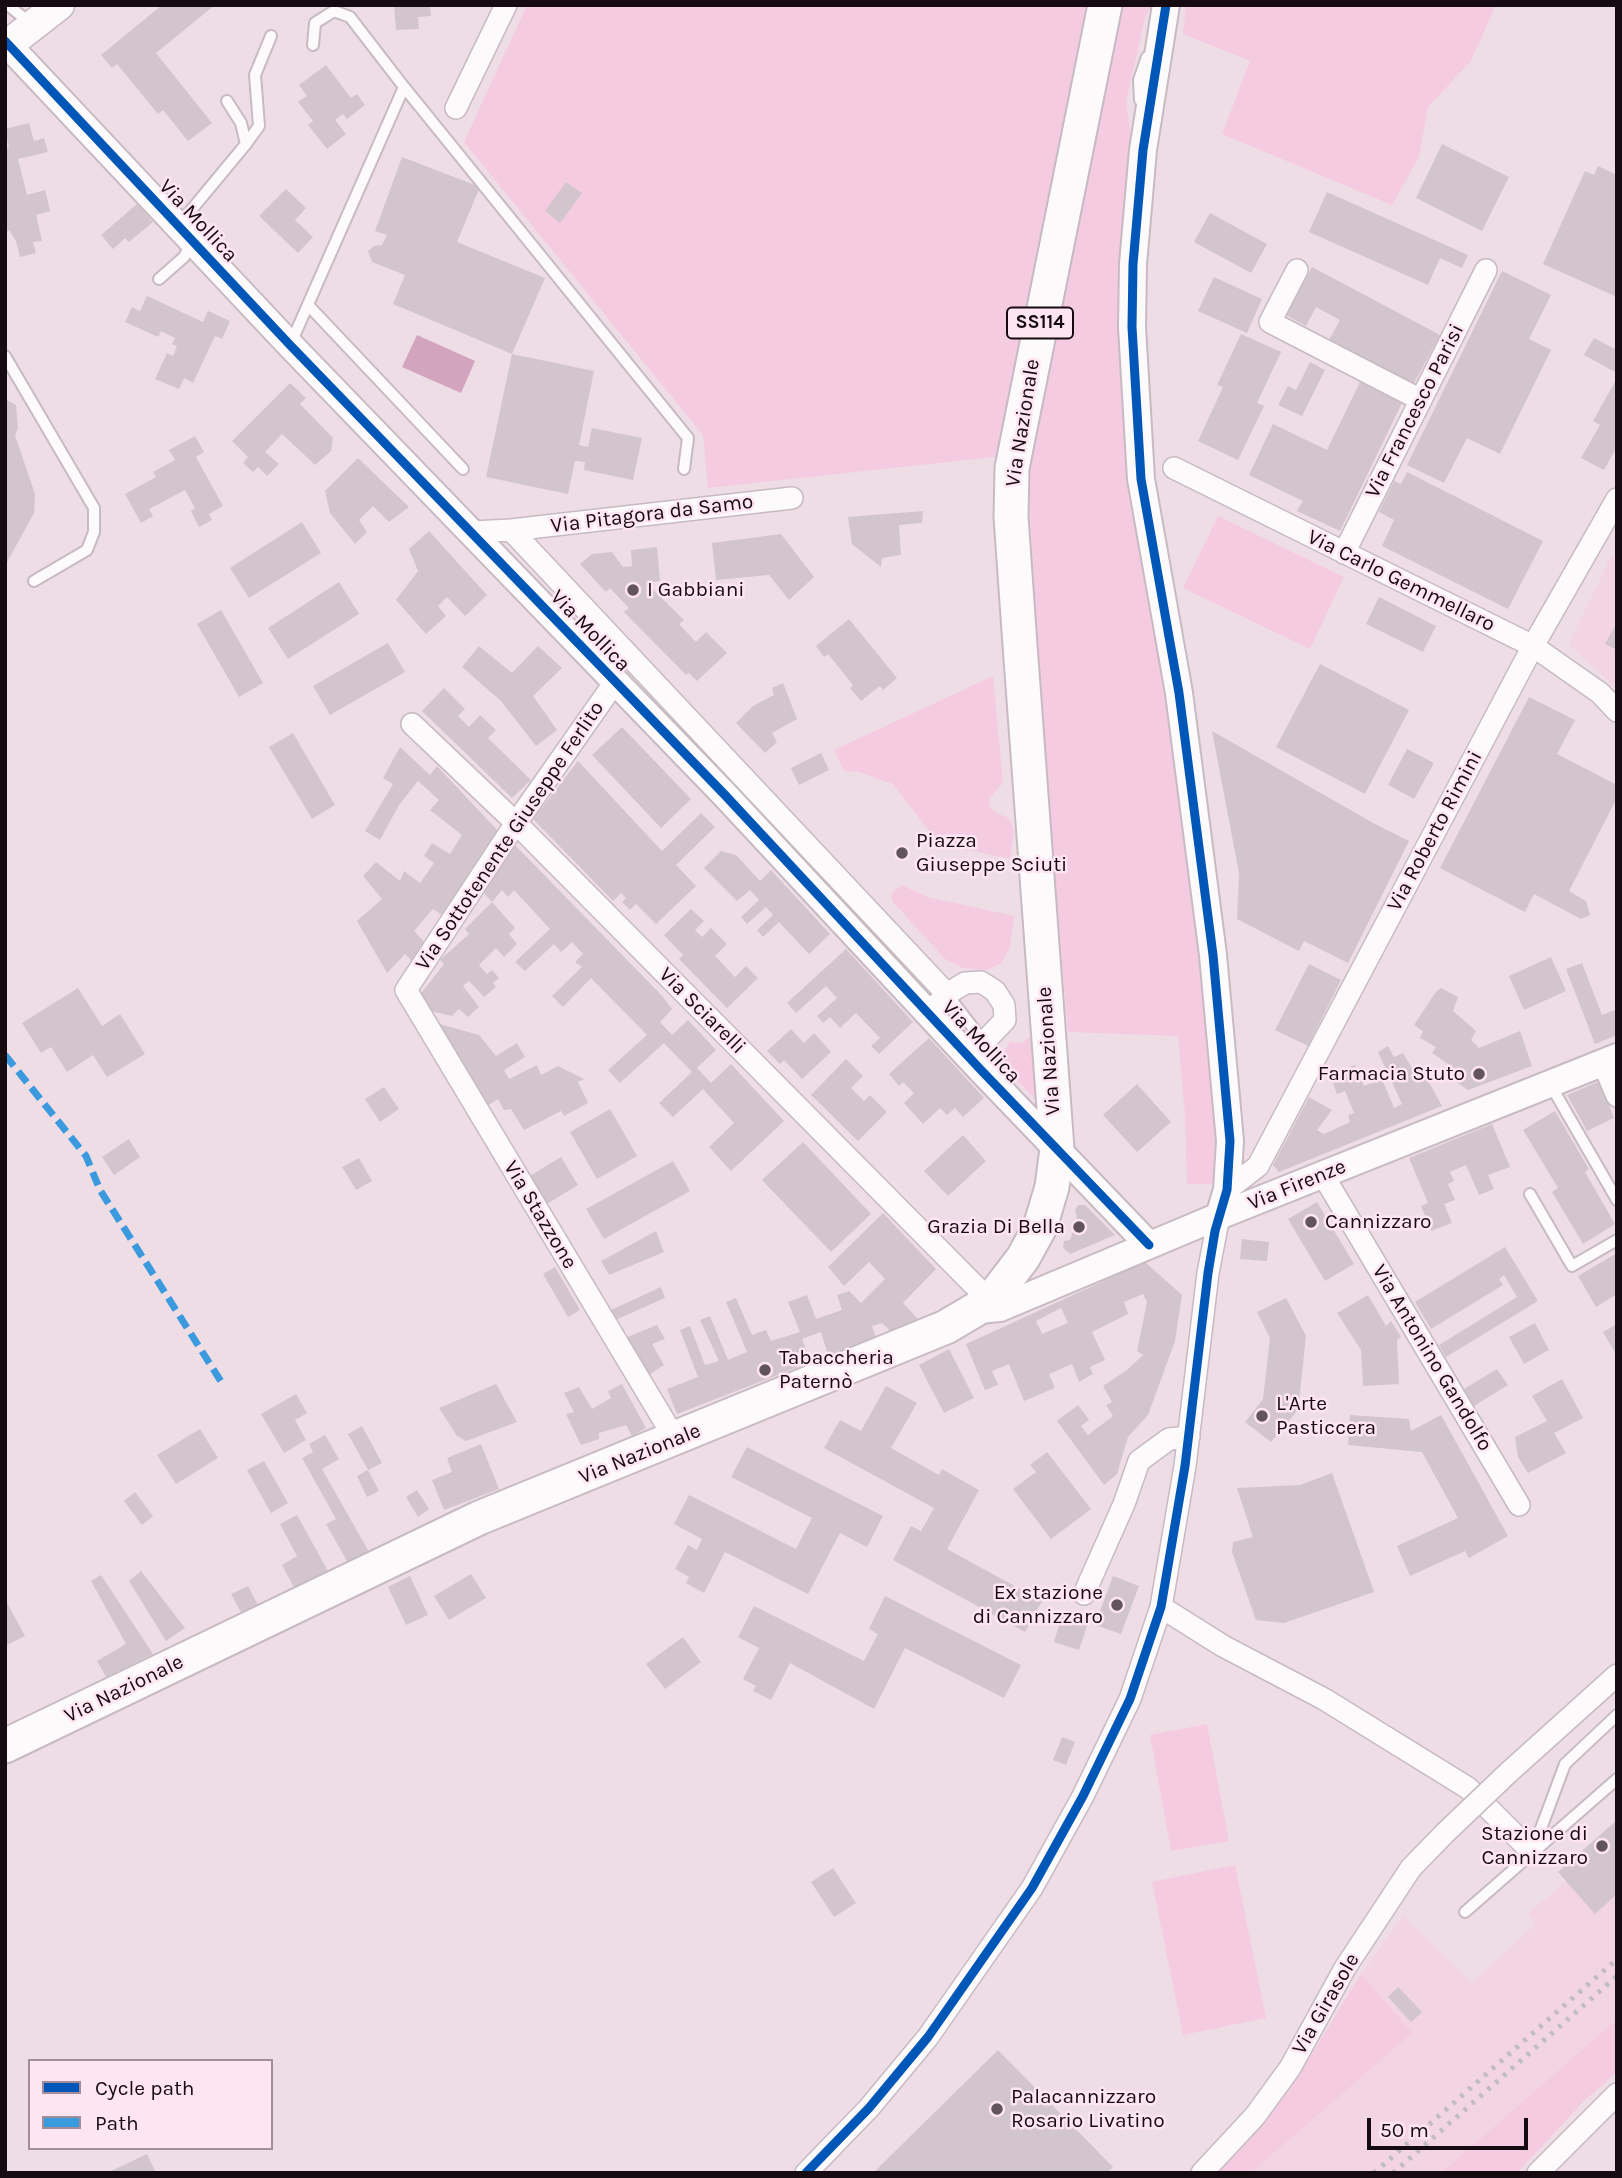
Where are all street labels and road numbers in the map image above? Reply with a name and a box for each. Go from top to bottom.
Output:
street label: Via Mollica [153,174,243,268]
road number: SS114 [1007,308,1073,338]
street label: Via Francesco Parisi [1360,320,1470,502]
street label: Via Nazionale [1000,357,1046,489]
street label: Via Pitagora da Samo [549,489,755,539]
street label: Via Carlo Gemmellaro [1303,525,1499,637]
street label: Via Mollica [545,585,635,677]
street label: Via Sottotenente Giuseppe Ferlito [410,697,610,975]
street label: Via Roberto Rimini [1382,746,1488,916]
street label: Via Sciarelli [653,962,751,1060]
street label: Via Nazionale [1032,986,1066,1116]
street label: Via Mollica [936,995,1026,1089]
street label: Via Firenze [1244,1154,1350,1216]
street label: Via Stazzone [498,1156,582,1274]
street label: Via Antonino Gandolfo [1366,1260,1498,1456]
street label: Via Nazionale [575,1418,705,1490]
street label: Via Nazionale [60,1649,188,1729]
street label: Via Girasole [1287,1949,1365,2059]

